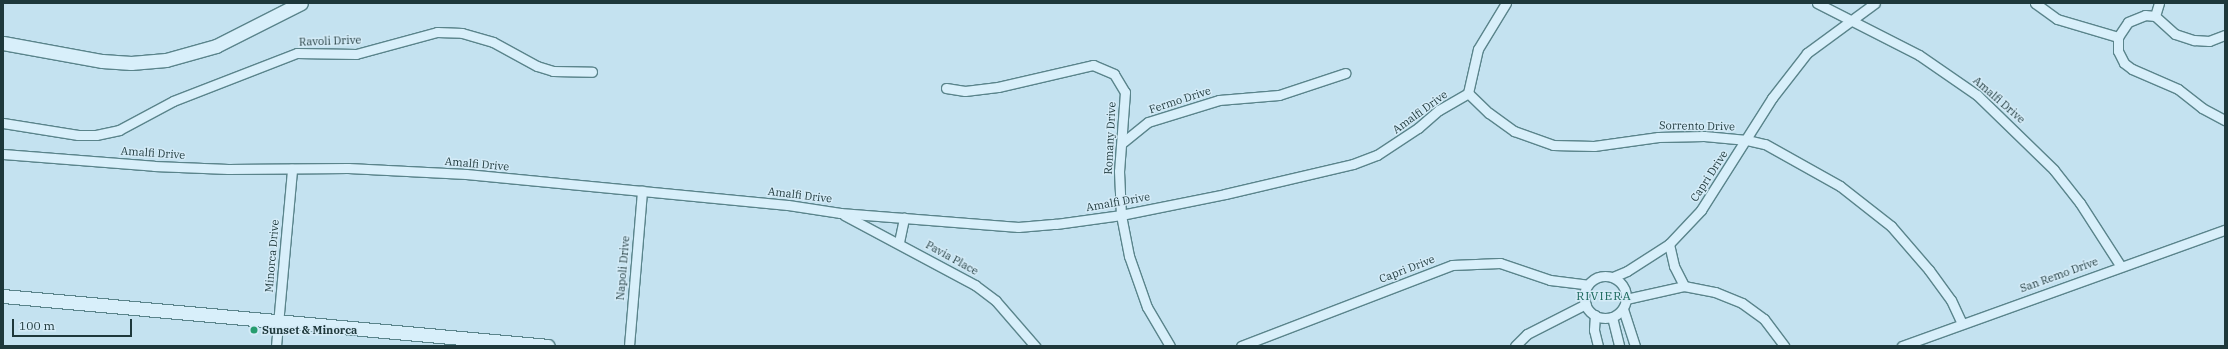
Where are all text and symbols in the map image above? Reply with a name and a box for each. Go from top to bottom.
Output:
street label: Ravoli Drive [299,33,361,49]
street label: Amalfi Drive [1970,74,2028,126]
street label: Fermo Drive [1147,84,1213,116]
street label: Amalfi Drive [1390,88,1450,136]
street label: Romany Drive [1101,101,1119,175]
street label: Sorrento Drive [1659,119,1735,133]
street label: Amalfi Drive [120,144,186,162]
street label: Capri Drive [1688,148,1730,204]
street label: Amalfi Drive [444,155,510,173]
street label: Amalfi Drive [767,185,833,205]
street label: Amalfi Drive [1085,190,1151,214]
street label: Minorca Drive [262,219,282,293]
street label: Napoli Drive [614,235,632,301]
street label: Pavia Place [923,238,981,278]
street label: Capri Drive [1377,252,1437,286]
street label: San Remo Drive [2018,255,2100,295]
district label: RIVIERA [1576,289,1632,303]
scale bar [14,311,134,337]
text: 100 m [19,318,55,333]
place label: Sunset & Minorca [262,323,357,337]
marker: Sunset & Minorca [249,325,259,335]

